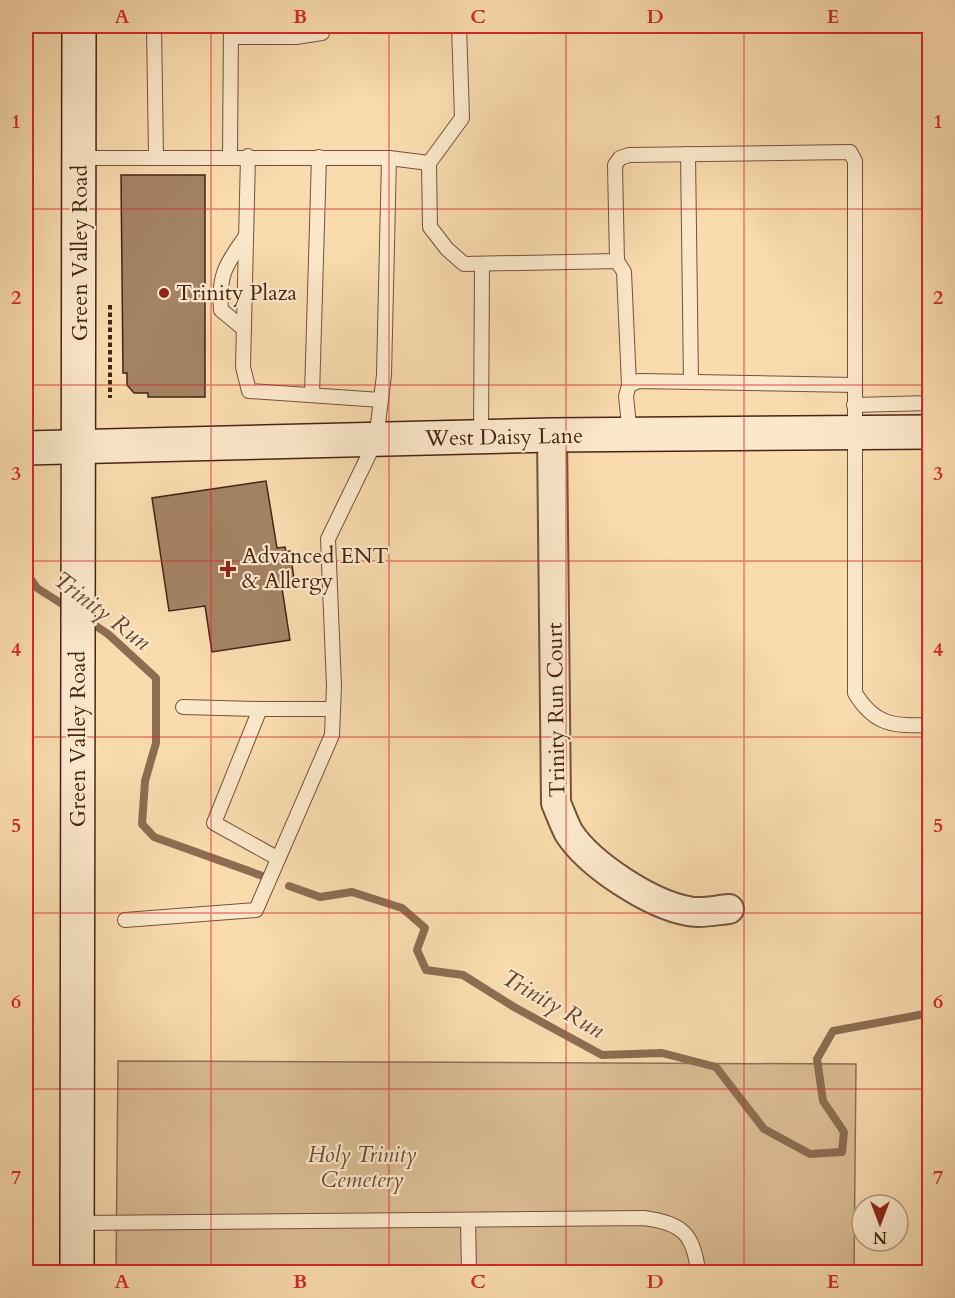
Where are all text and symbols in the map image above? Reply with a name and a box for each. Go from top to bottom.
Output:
text: A [114,3,130,30]
text: B [293,3,307,30]
text: C [470,3,486,30]
text: D [646,3,664,30]
text: E [827,3,839,30]
text: 1 [11,108,21,135]
text: 1 [933,108,943,135]
street label: Green Valley Road [65,164,95,341]
place label: Trinity Plaza [176,278,297,308]
text: 2 [11,284,21,311]
text: 2 [933,284,943,311]
marker: Trinity Plaza [157,286,171,300]
street label: West Daisy Lane [424,421,583,453]
text: 3 [11,460,21,487]
text: 3 [933,460,943,487]
place label: Advanced ENT & Allergy [242,541,389,596]
marker: Advanced ENT & Allergy [219,560,237,578]
water label: Trinity Run [47,564,157,658]
street label: Trinity Run Court [539,622,573,798]
text: 4 [11,636,21,663]
text: 4 [933,636,943,663]
street label: Green Valley Road [63,650,93,827]
text: 5 [11,812,21,839]
text: 5 [933,812,943,839]
water label: Trinity Run [496,961,611,1047]
text: 6 [11,988,21,1015]
text: 6 [933,988,943,1015]
park label: Holy Trinity Cemetery [308,1140,417,1195]
text: 7 [11,1164,21,1191]
text: 7 [933,1164,943,1191]
north arrow [850,1193,910,1253]
text: N [873,1226,887,1248]
text: A [114,1268,130,1295]
text: B [293,1268,307,1295]
text: C [470,1268,486,1295]
text: D [646,1268,664,1295]
text: E [827,1268,839,1295]

